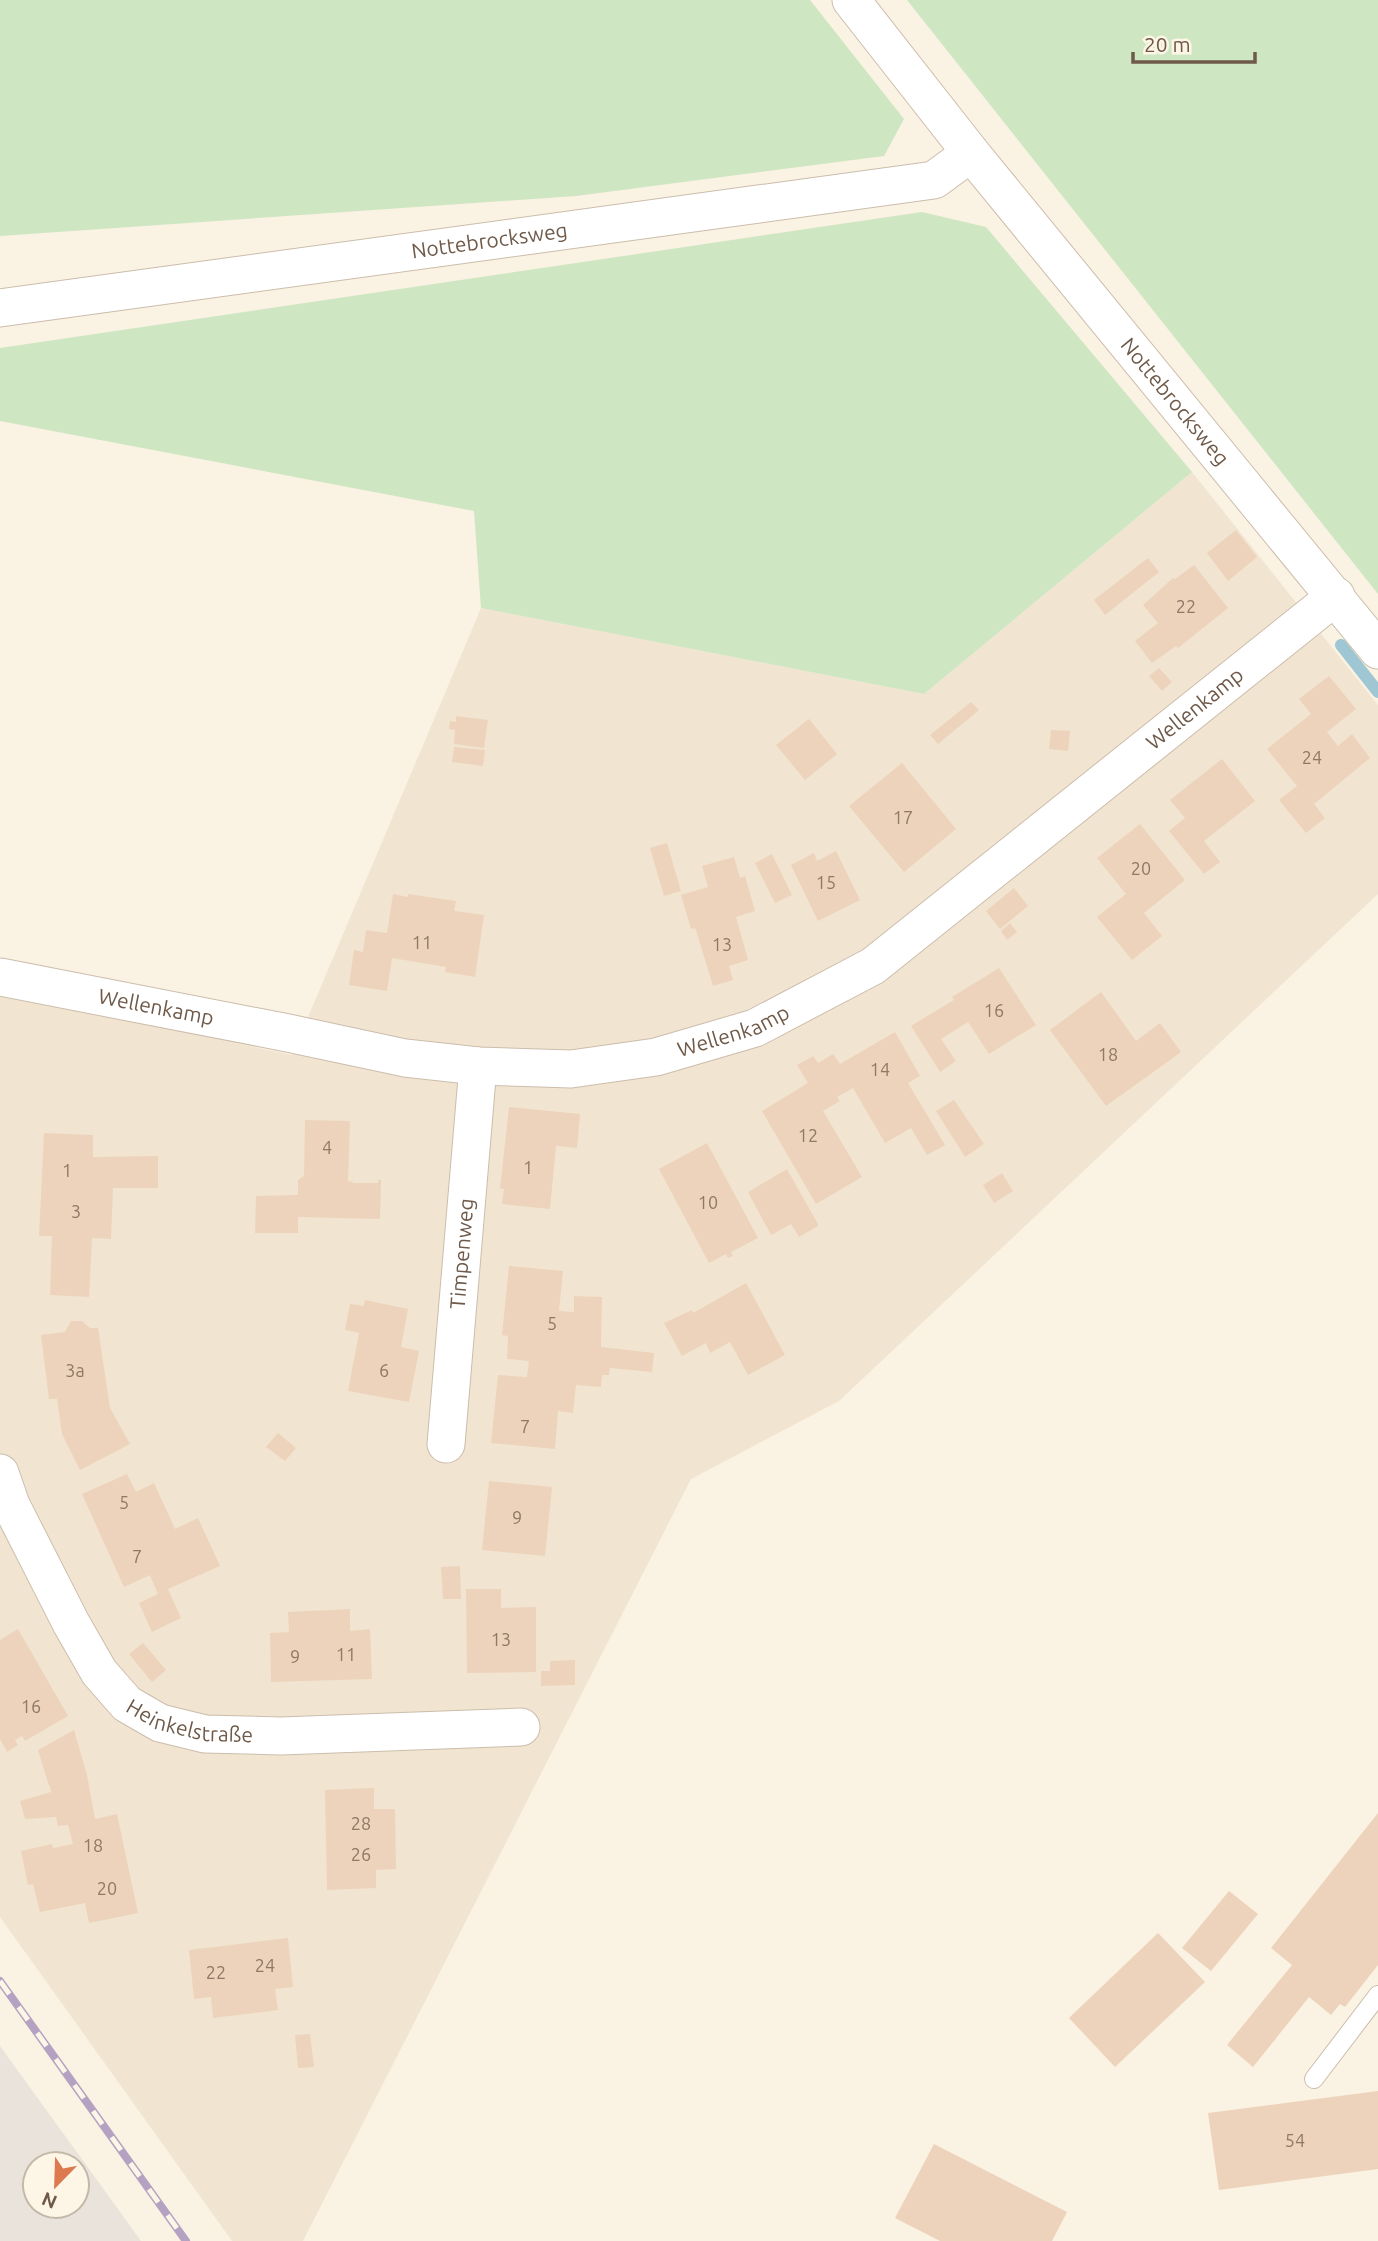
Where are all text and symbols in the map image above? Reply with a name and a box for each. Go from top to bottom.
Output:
scale bar [1133,21,1256,65]
text: 20 m [1144,32,1191,56]
street label: Nottebrocksweg [410,217,569,263]
street label: Nottebrocksweg [1116,333,1235,470]
house number: 22 [1176,596,1196,616]
street label: Wellenkamp [1141,662,1248,754]
house number: 24 [1302,747,1322,767]
house number: 17 [893,807,913,827]
house number: 20 [1131,858,1151,878]
house number: 15 [816,872,836,892]
house number: 11 [412,932,432,952]
house number: 13 [712,934,732,954]
street label: Wellenkamp [96,983,216,1029]
street label: Wellenkamp [674,999,793,1061]
house number: 16 [984,1000,1004,1020]
house number: 18 [1098,1044,1118,1064]
house number: 14 [870,1059,890,1079]
house number: 12 [798,1125,818,1145]
house number: 4 [322,1137,332,1157]
house number: 1 [523,1157,533,1177]
house number: 1 [62,1160,72,1180]
house number: 10 [698,1192,718,1212]
street label: Timpenweg [444,1197,478,1310]
house number: 3 [71,1201,81,1221]
house number: 5 [547,1313,557,1333]
house number: 3a [65,1360,85,1380]
house number: 6 [379,1360,389,1380]
house number: 7 [520,1416,530,1436]
house number: 5 [119,1492,129,1512]
house number: 9 [512,1507,522,1527]
house number: 7 [132,1546,142,1566]
house number: 13 [491,1629,511,1649]
house number: 11 [336,1644,356,1664]
house number: 9 [290,1646,300,1666]
street label: Heinkelstraße [123,1693,253,1746]
house number: 16 [21,1696,41,1716]
house number: 28 [351,1813,371,1833]
house number: 18 [83,1835,103,1855]
house number: 26 [351,1844,371,1864]
house number: 20 [97,1878,117,1898]
house number: 24 [255,1955,275,1975]
house number: 22 [206,1962,226,1982]
house number: 54 [1285,2130,1305,2150]
north arrow [21,2150,91,2220]
text: N [39,2188,60,2214]

